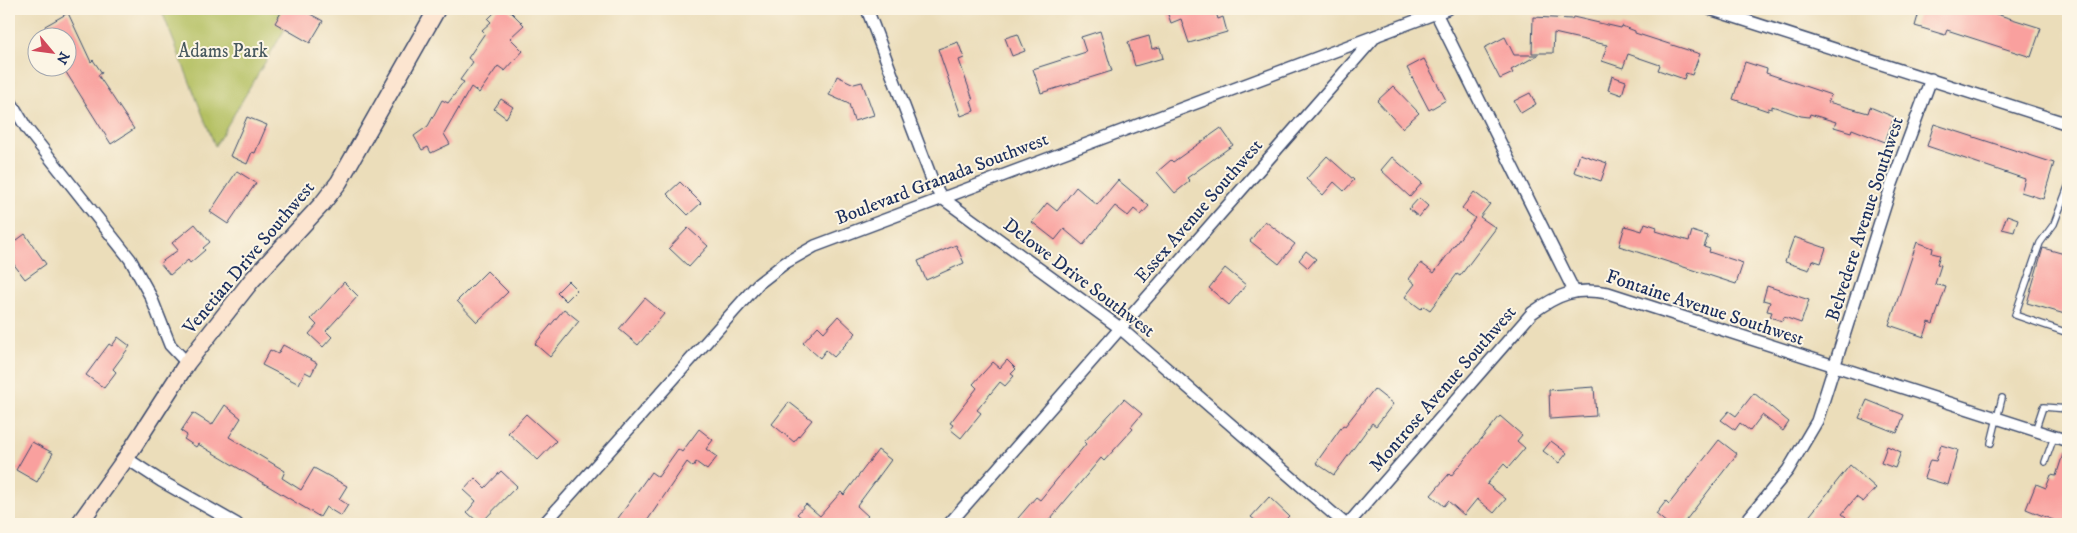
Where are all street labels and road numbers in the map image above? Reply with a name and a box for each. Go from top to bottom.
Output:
street label: Belvedere Avenue Southwest [1821,114,1909,324]
street label: Boulevard Granada Southwest [833,128,1051,230]
street label: Essex Avenue Southwest [1130,134,1268,288]
street label: Venetian Drive Southwest [178,177,320,340]
street label: Delowe Drive Southwest [999,213,1159,343]
street label: Fontaine Avenue Southwest [1603,265,1807,351]
street label: Montrose Avenue Southwest [1365,301,1521,477]

